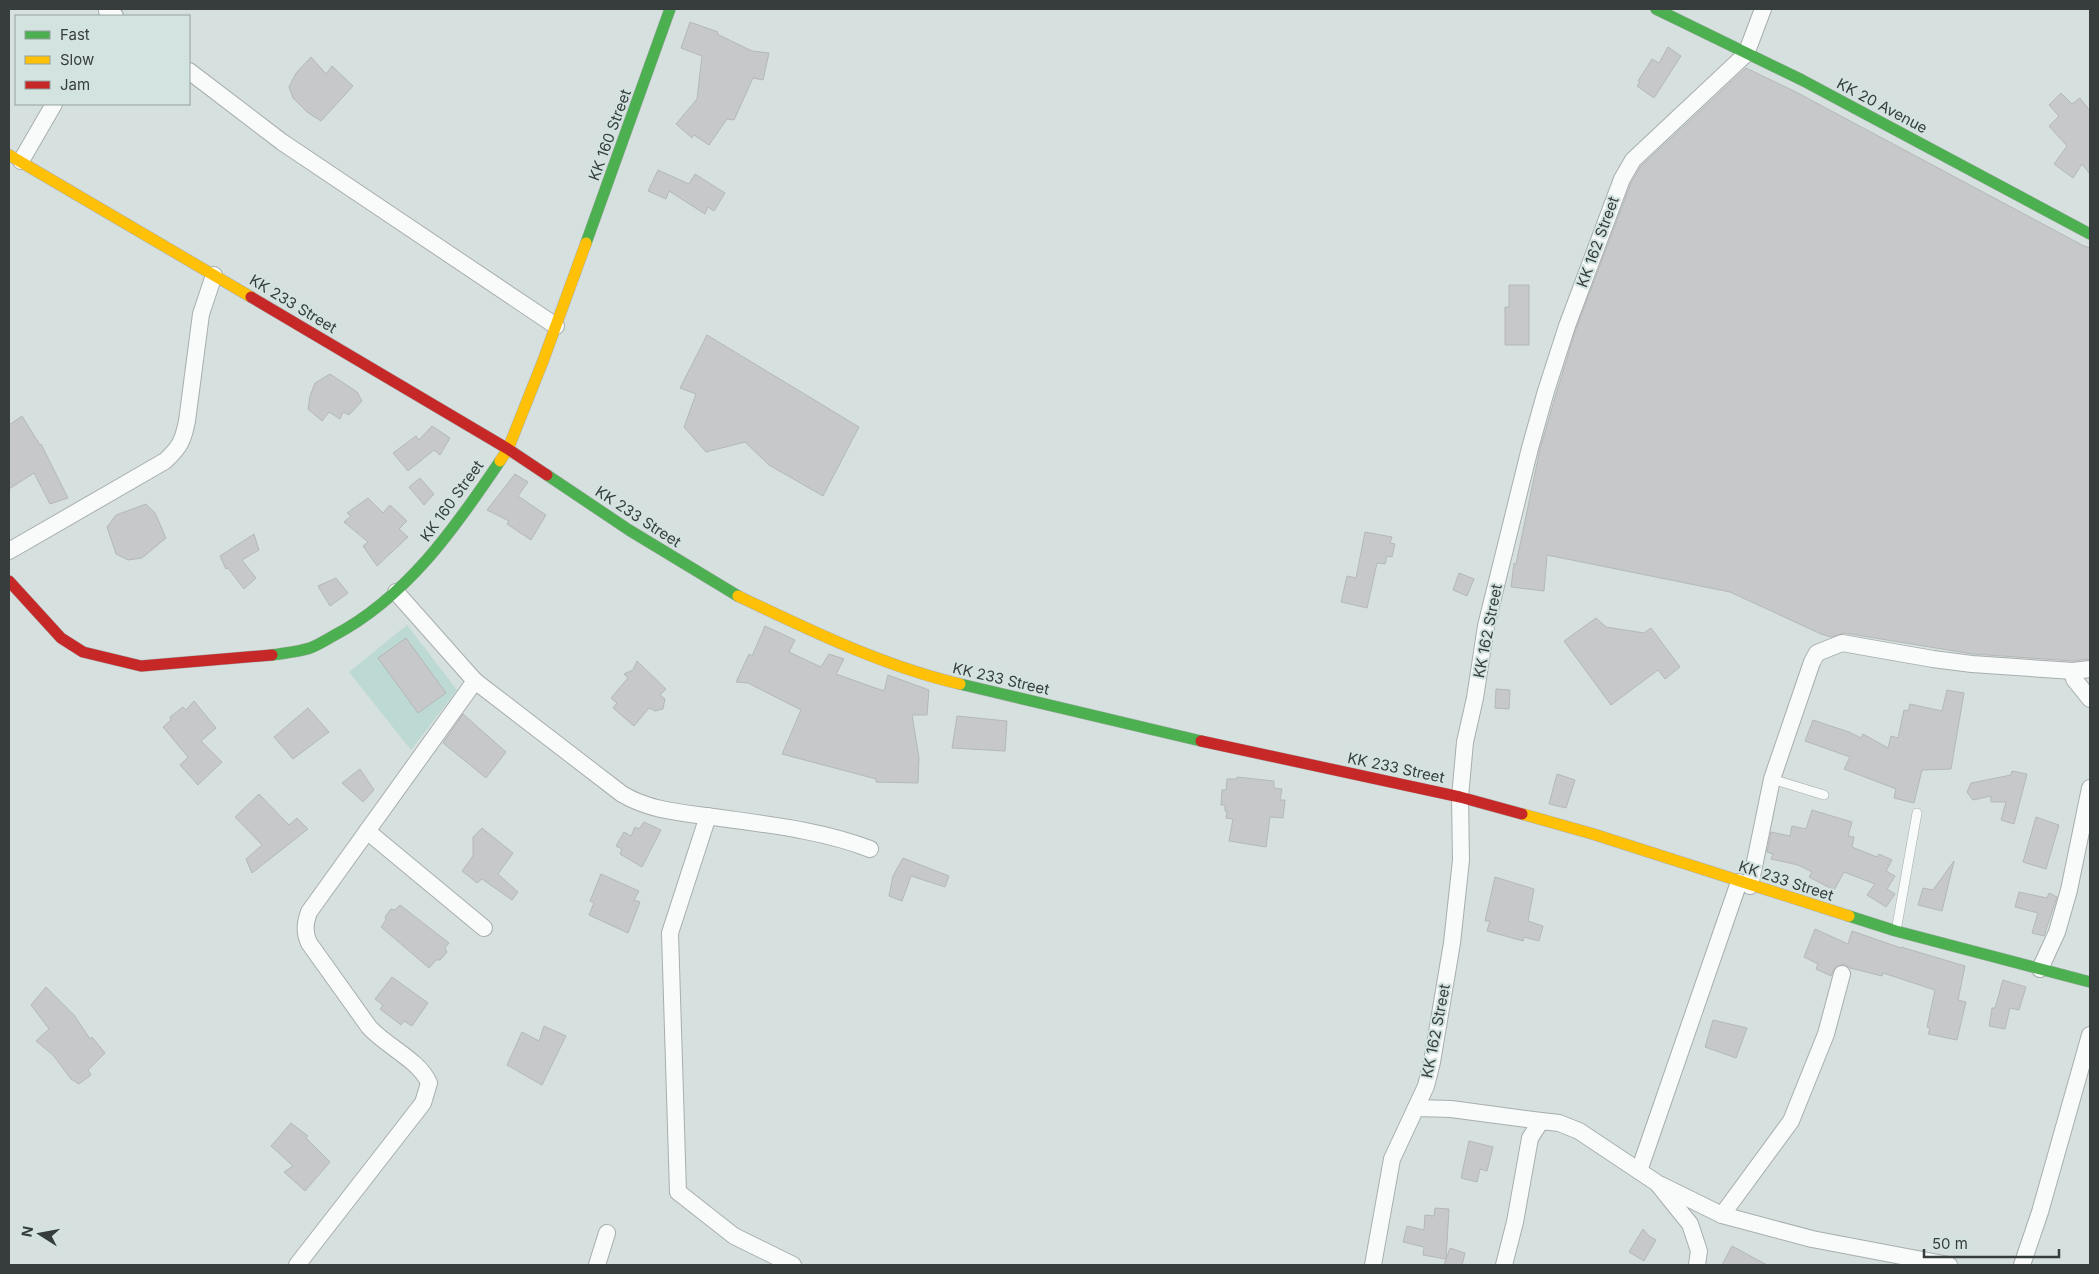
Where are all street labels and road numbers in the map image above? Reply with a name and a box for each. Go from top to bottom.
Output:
street label: KK 20 Avenue [1834,74,1931,137]
street label: KK 160 Street [584,86,635,183]
street label: KK 162 Street [1572,194,1623,290]
street label: KK 233 Street [246,270,340,337]
street label: KK 160 Street [416,456,487,545]
street label: KK 233 Street [592,482,685,551]
street label: KK 162 Street [1469,582,1506,680]
street label: KK 233 Street [951,658,1051,699]
street label: KK 233 Street [1346,748,1446,787]
street label: KK 233 Street [1736,856,1836,905]
street label: KK 162 Street [1417,982,1454,1080]

